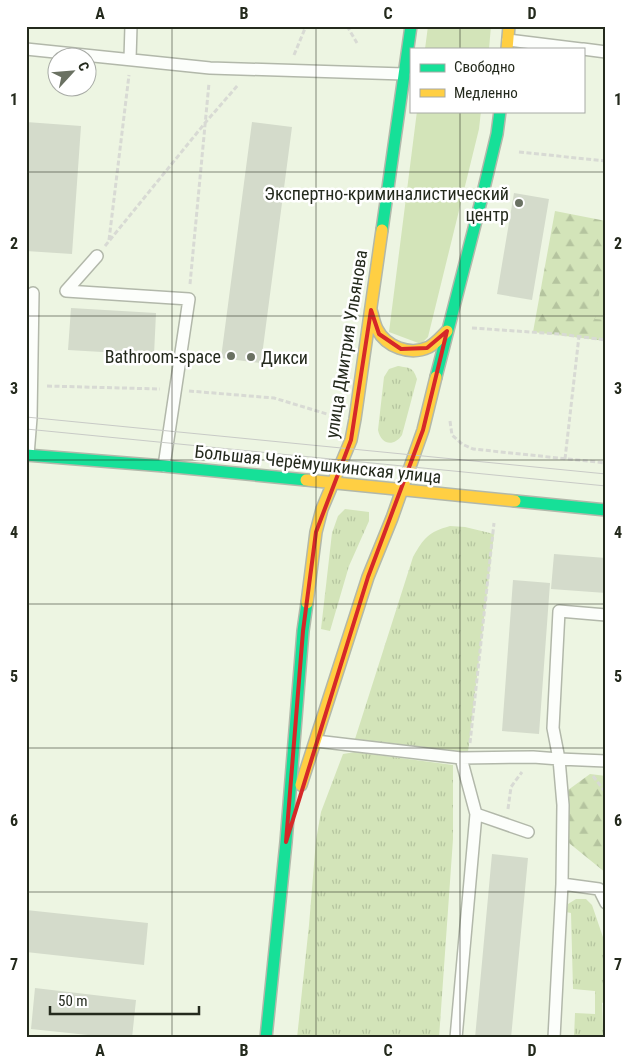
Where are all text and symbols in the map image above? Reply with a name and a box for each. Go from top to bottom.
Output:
text: A [95,4,105,23]
text: B [240,4,249,23]
text: C [383,4,393,23]
text: D [527,4,537,23]
north arrow [48,48,98,98]
legend [410,48,584,112]
text: Свободно [454,58,515,76]
text: С [75,59,93,73]
text: Медленно [454,84,518,102]
text: 1 [10,90,18,109]
text: 1 [614,90,622,109]
place label: Экспертно-криминалистический центр [264,183,509,225]
marker: Экспертно-криминалистический центр [513,197,525,209]
text: 2 [10,234,18,253]
text: 2 [614,234,622,253]
street label: улица Дмитрия Ульянова [321,248,371,440]
place label: Bathroom-space [105,346,221,367]
place label: Дикси [261,347,308,368]
marker: Bathroom-space [225,350,237,362]
marker: Дикси [245,351,257,363]
text: 3 [10,379,18,398]
text: 3 [614,379,622,398]
street label: Большая Черёмушкинская улица [194,441,442,487]
text: 4 [10,523,18,542]
text: 4 [614,523,622,542]
text: 5 [10,667,18,686]
text: 5 [614,667,622,686]
text: 6 [10,811,18,830]
text: 6 [614,811,622,830]
text: 7 [10,955,18,974]
text: 7 [614,955,622,974]
scale bar [50,984,199,1016]
text: 50 m [58,992,88,1010]
text: A [95,1041,105,1060]
text: B [240,1041,249,1060]
text: C [383,1041,393,1060]
text: D [527,1041,537,1060]

